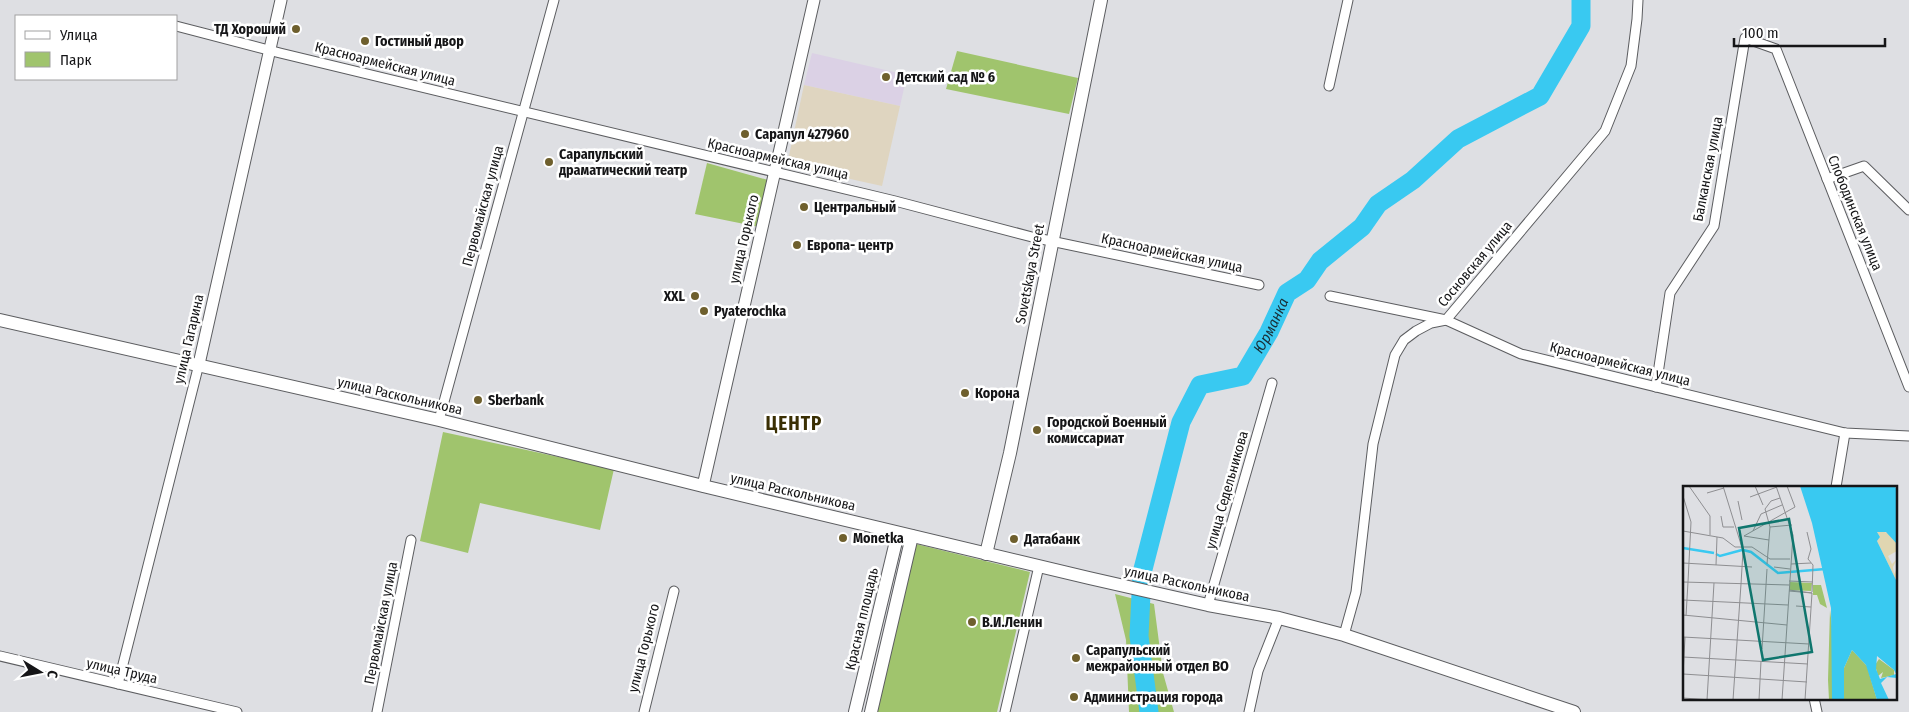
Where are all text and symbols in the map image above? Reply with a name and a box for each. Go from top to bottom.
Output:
legend [15,15,178,80]
scale bar [1734,15,1885,47]
place label: ТД Хороший [214,21,286,38]
marker: ТД Хороший [290,23,302,35]
text: 100 m [1742,24,1779,42]
text: Улица [59,26,98,44]
place label: Гостиный двор [375,33,464,50]
marker: Гостиный двор [359,35,371,47]
street label: Красноармейская улица [313,38,457,90]
text: Парк [60,51,91,69]
place label: Детский сад № 6 [895,69,995,86]
marker: Детский сад № 6 [880,71,892,83]
street label: Балканская улица [1689,115,1727,223]
place label: Сарапул 427960 [755,126,849,143]
marker: Сарапул 427960 [739,128,751,140]
street label: Красноармейская улица [706,135,850,184]
street label: Первомайская улица [459,144,507,268]
place label: Сарапульский драматический театр [558,146,688,179]
street label: Слободинская улица [1824,153,1886,273]
marker: Сарапульский драматический театр [543,156,555,168]
street label: улица Горького [725,193,763,285]
place label: Центральный [814,199,896,216]
marker: Центральный [798,201,810,213]
street label: Сосновская улица [1434,218,1516,310]
street label: Sovetskaya Street [1012,222,1048,325]
street label: Красноармейская улица [1100,230,1244,276]
place label: Европа- центр [807,237,894,254]
marker: Европа- центр [791,239,803,251]
place label: XXL [663,288,685,305]
marker: XXL [689,290,701,302]
street label: улица Гагарина [170,292,208,385]
water label: Юрманка [1249,295,1293,357]
place label: Pyaterochka [714,303,786,320]
marker: Pyaterochka [698,305,710,317]
street label: Красноармейская улица [1548,338,1692,390]
street label: улица Раскольникова [336,373,464,419]
place label: Корона [975,385,1020,402]
marker: Корона [959,387,971,399]
place label: Sberbank [488,392,545,409]
marker: Sberbank [472,394,484,406]
district label: ЦЕНТР [766,412,822,435]
place label: Городской Военный комиссариат [1047,414,1167,447]
marker: Городской Военный комиссариат [1031,424,1043,436]
street label: улица Седельникова [1202,429,1252,551]
street label: улица Раскольникова [729,469,857,515]
inset map [1683,486,1896,700]
place label: Monetka [853,530,904,547]
place label: Датабанк [1023,531,1081,548]
marker: Monetka [837,532,849,544]
marker: Датабанк [1008,533,1020,545]
street label: Первомайская улица [361,560,401,686]
street label: улица Раскольникова [1123,562,1251,606]
street label: Красная площадь [842,566,882,672]
street label: улица Горького [625,602,663,694]
place label: В.И.Ленин [982,614,1042,631]
marker: В.И.Ленин [966,616,978,628]
place label: Сарапульский межрайонный отдел ВО [1086,642,1229,675]
north arrow [15,647,65,697]
marker: Сарапульский межрайонный отдел ВО [1070,652,1082,664]
street label: улица Труда [85,655,159,687]
text: С [43,669,61,680]
place label: Администрация города [1083,689,1223,706]
marker: Администрация города [1068,691,1080,703]

